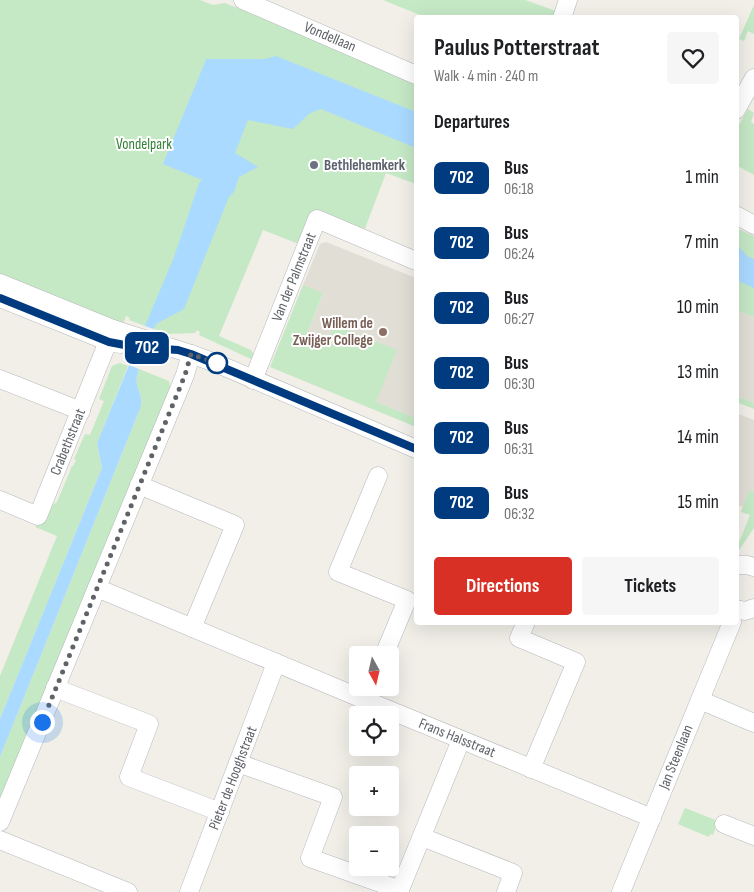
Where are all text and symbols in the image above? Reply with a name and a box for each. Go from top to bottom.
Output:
street label: Vondellaan [301,18,359,56]
button: heart [667,32,719,84]
text: Paulus Potterstraat [434,33,600,62]
text: Walk · 4 min · 240 m [434,67,538,86]
text: Departures [434,111,510,134]
park label: Vondelpark [116,135,172,154]
place label: Bethlehemkerk [324,156,406,175]
text: Bus [504,157,529,180]
marker: Bethlehemkerk [308,159,320,171]
text: 1 min [685,166,719,189]
text: 702 [449,167,474,188]
text: 06:18 [504,180,534,199]
text: Bus [504,222,529,245]
street label: Van der Palmstraat [268,229,321,324]
text: 7 min [685,231,719,254]
text: 702 [449,232,474,253]
text: 06:24 [504,245,534,264]
text: Bus [504,287,529,310]
text: 10 min [677,296,719,319]
text: 702 [449,297,474,318]
text: 06:27 [504,310,534,329]
place label: Willem de Zwijger College [293,314,373,350]
marker: Willem de Zwijger College [377,326,389,338]
line badge: 702 [118,332,176,364]
text: 702 [135,337,159,358]
unlabelled marker [206,352,228,374]
text: Bus [504,352,529,375]
text: 13 min [678,361,719,384]
text: 702 [449,362,474,383]
text: 06:30 [504,375,535,394]
street label: Crabethstraat [46,405,90,478]
text: Bus [504,417,529,440]
text: 14 min [678,426,719,449]
text: 702 [449,427,474,448]
text: 06:31 [504,440,533,459]
text: Bus [504,482,529,505]
text: 15 min [678,491,719,514]
text: 702 [449,492,474,513]
text: 06:32 [504,505,534,524]
button: Directions [434,557,572,615]
button: Tickets [582,557,719,615]
north arrow [349,646,399,696]
map controls [349,646,399,876]
button: locate [349,706,399,756]
your location [30,710,55,735]
street label: Frans Halsstraat [416,714,499,762]
street label: Jan Steenlaan [654,722,698,793]
street label: Pieter de Hooghstraat [205,723,262,833]
button: + [349,766,399,816]
button: − [349,826,399,876]

